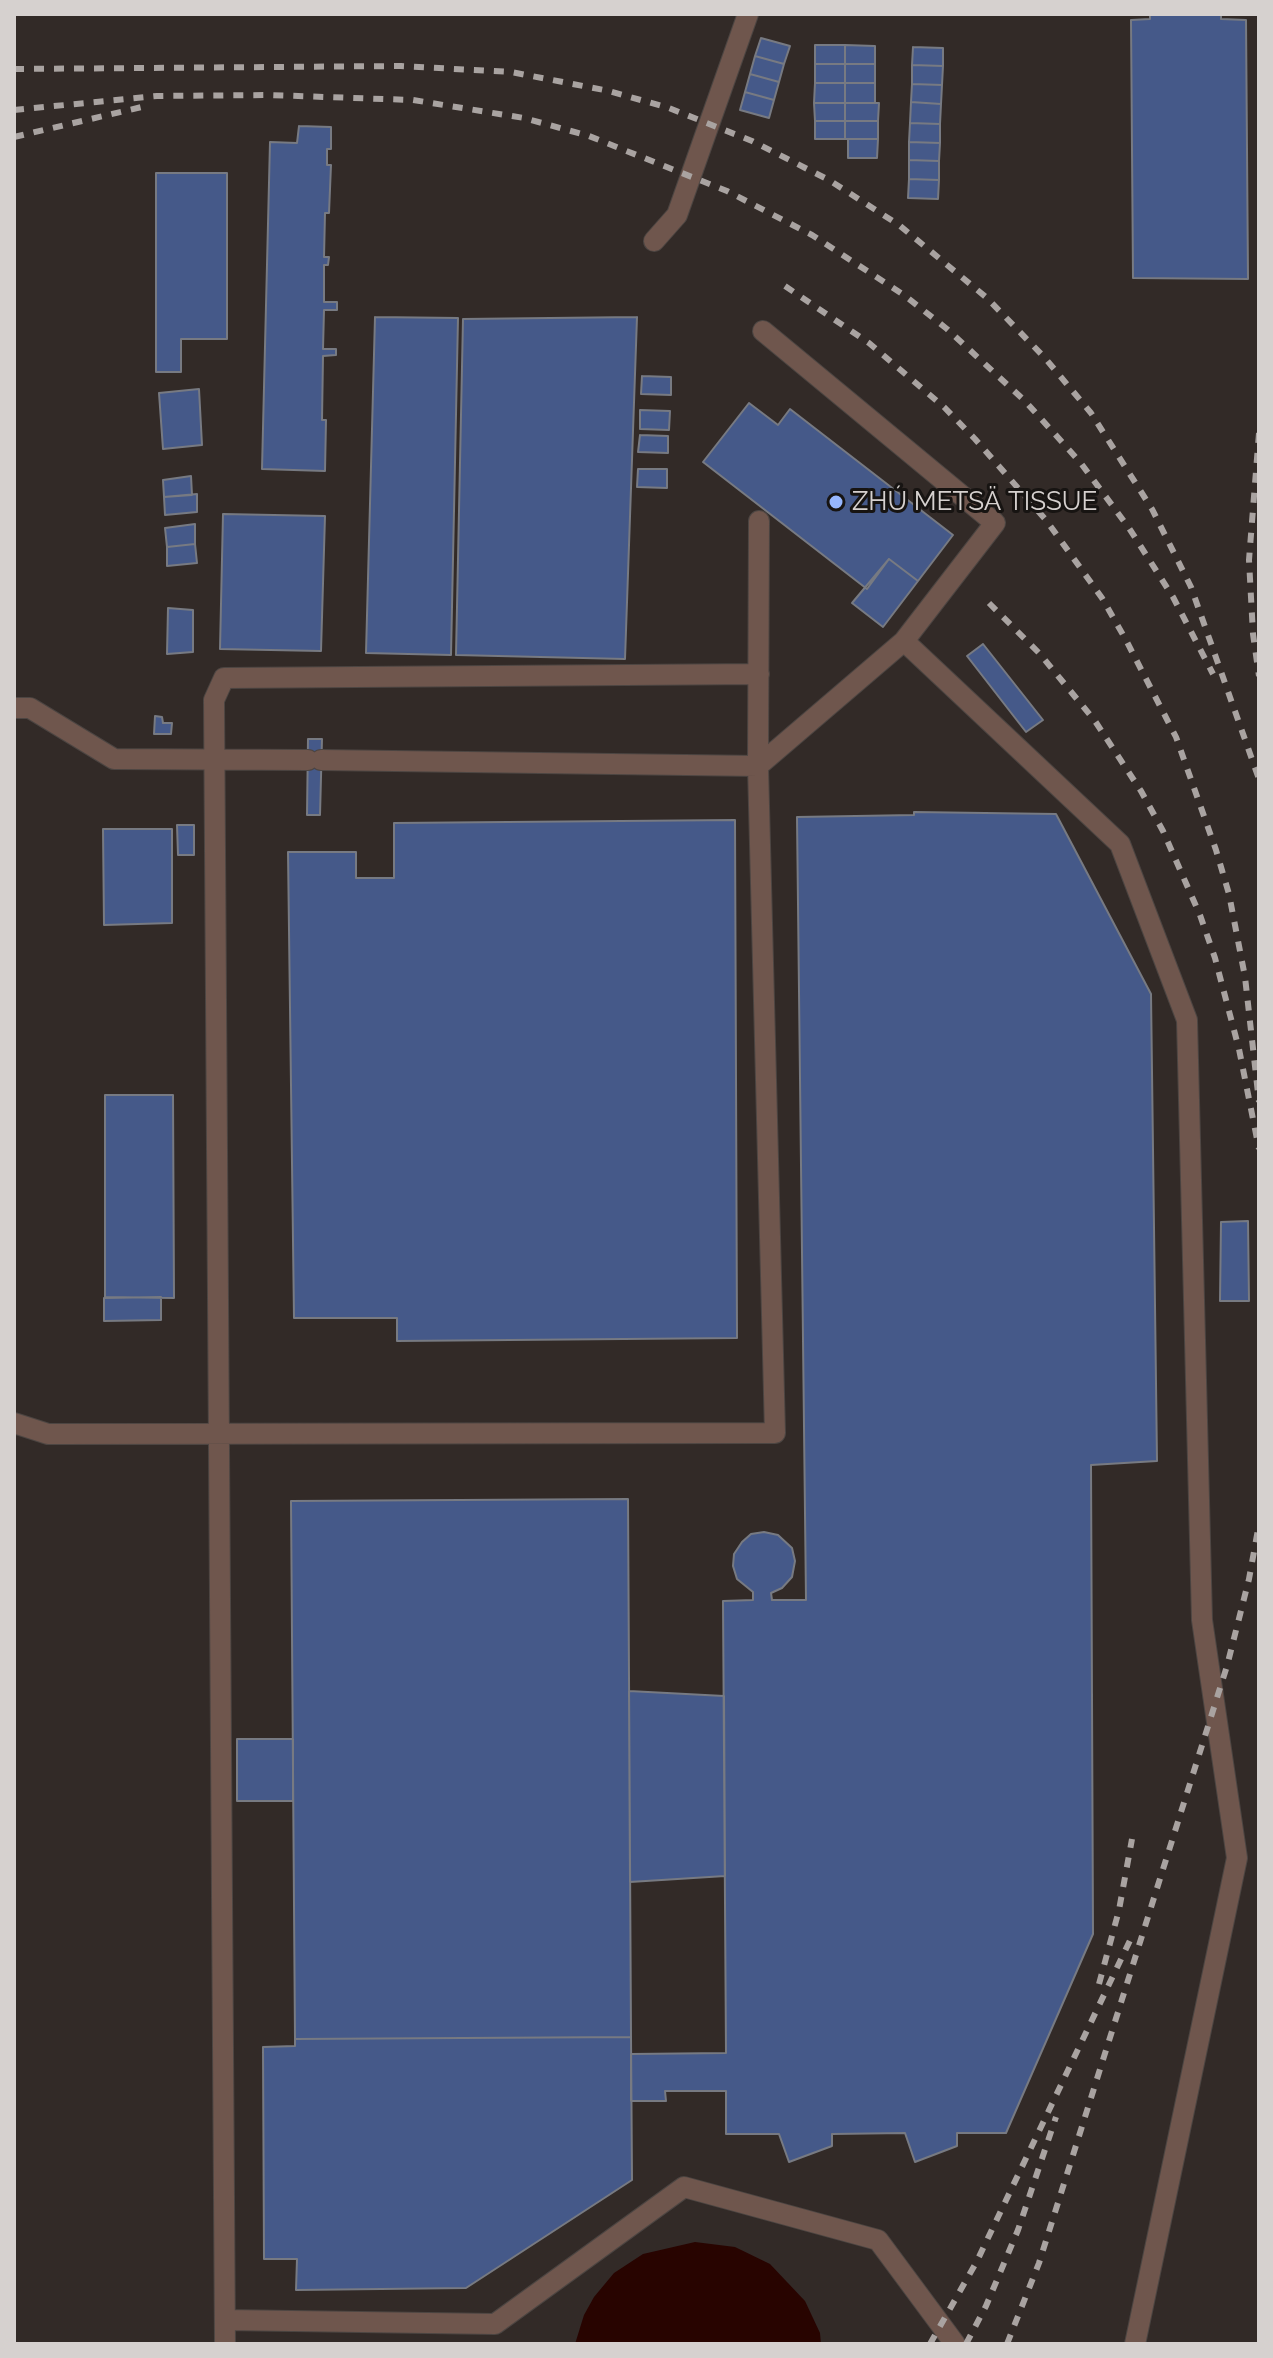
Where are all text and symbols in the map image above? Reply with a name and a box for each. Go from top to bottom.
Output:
place label: ZHÚ METSÄ TISSUE [852,486,1097,518]
marker: ZHÚ METSÄ TISSUE [827,493,845,511]

